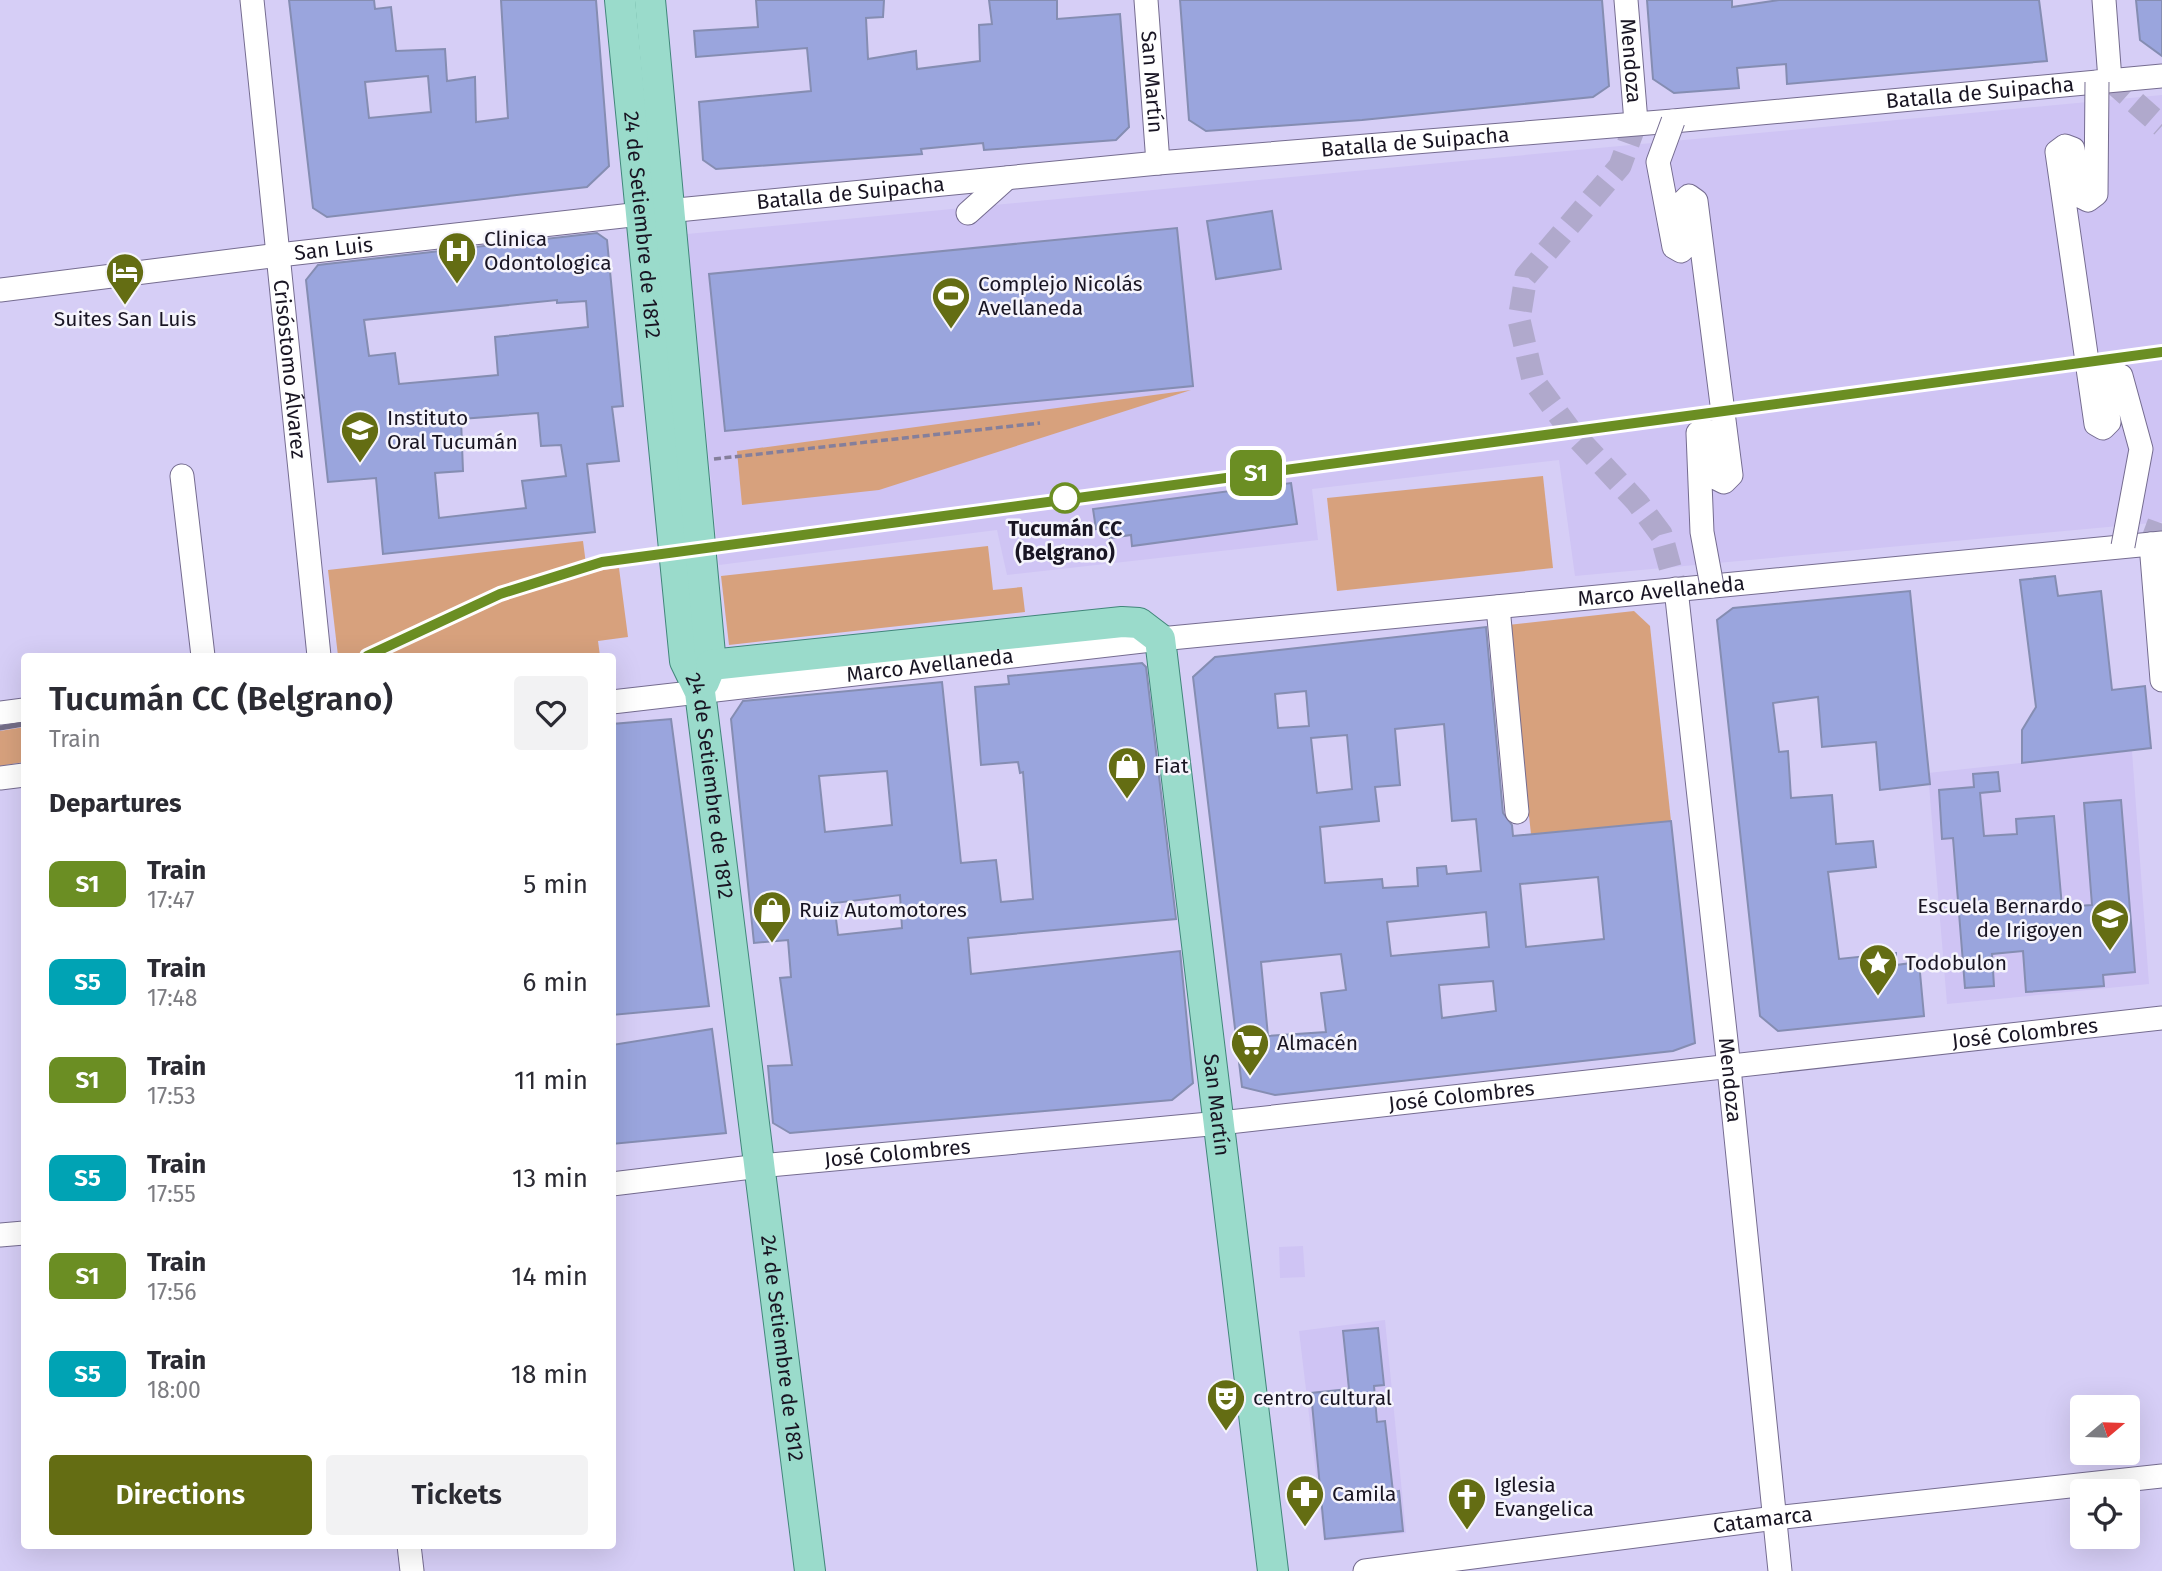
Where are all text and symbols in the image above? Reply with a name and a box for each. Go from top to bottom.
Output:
street label: Mendoza [1615,17,1647,104]
street label: San Martín [1135,30,1169,134]
street label: Batalla de Suipacha [1885,71,2075,114]
street label: 24 de Setiembre de 1812 [618,110,666,340]
street label: Batalla de Suipacha [1320,121,1510,163]
street label: Batalla de Suipacha [755,171,946,215]
place label: Clinica Odontologica [484,226,612,276]
hospital icon: Clinica Odontologica [436,230,478,285]
street label: San Luis [293,231,374,266]
hotel icon: Suites San Luis [104,251,146,306]
place label: Complejo Nicolás Avellaneda [978,271,1143,321]
sports icon: Complejo Nicolás Avellaneda [930,275,972,330]
street label: Crisóstomo Álvarez [268,278,312,460]
place label: Suites San Luis [54,306,196,332]
place label: Instituto Oral Tucumán [387,405,518,455]
school or university icon: Instituto Oral Tucumán [339,409,381,464]
line badge: S1 [1224,450,1288,496]
text: S1 [1244,459,1268,487]
marker: Tucumán CC (Belgrano) [1050,483,1080,513]
place label: Tucumán CC (Belgrano) [1008,516,1122,566]
street label: Marco Avellaneda [1576,570,1746,612]
street label: Marco Avellaneda [845,643,1015,688]
street label: 24 de Setiembre de 1812 [680,669,739,900]
button: heart [514,676,588,750]
text: Tucumán CC (Belgrano) [49,679,393,719]
text: Train [49,725,101,753]
shop icon: Fiat [1106,745,1148,800]
place label: Fiat [1154,753,1189,779]
text: Departures [49,788,182,819]
text: Train [147,855,206,886]
text: 5 min [523,869,588,900]
text: S1 [76,870,100,898]
text: 17:47 [147,886,194,914]
shop icon: Ruiz Automotores [751,889,793,944]
place label: Escuela Bernardo de Irigoyen [1917,893,2083,943]
place label: Ruiz Automotores [799,897,967,923]
school or university icon: Escuela Bernardo de Irigoyen [2089,897,2131,952]
place icon: Todobulon [1857,942,1899,997]
place label: Todobulon [1905,950,2007,976]
text: Train [147,953,206,984]
text: 6 min [522,967,588,998]
text: S5 [74,968,101,996]
text: 17:48 [147,984,198,1012]
street label: José Colombres [1951,1012,2099,1054]
supermarket icon: Almacén [1229,1022,1271,1077]
place label: Almacén [1277,1030,1358,1056]
street label: Mendoza [1713,1036,1747,1124]
text: Train [147,1051,206,1082]
street label: San Martín [1197,1052,1236,1157]
text: 11 min [514,1065,588,1096]
text: S1 [76,1066,100,1094]
street label: José Colombres [1387,1075,1536,1117]
text: 17:53 [147,1082,196,1110]
street label: José Colombres [823,1133,972,1173]
text: Train [147,1149,206,1180]
text: 13 min [512,1163,588,1194]
text: S5 [74,1164,101,1192]
text: 17:55 [147,1180,196,1208]
street label: 24 de Setiembre de 1812 [755,1233,809,1463]
text: Train [147,1247,206,1278]
text: 14 min [511,1261,588,1292]
text: S1 [76,1262,100,1290]
text: 17:56 [147,1278,197,1306]
text: Train [147,1345,206,1376]
text: 18 min [511,1359,588,1390]
text: S5 [74,1360,101,1388]
text: 18:00 [147,1376,201,1404]
theatre icon: centro cultural [1205,1377,1247,1432]
place label: centro cultural [1253,1385,1392,1411]
north arrow [2070,1395,2140,1465]
map controls [2070,1395,2140,1549]
button: Directions [49,1455,312,1535]
button: Tickets [326,1455,588,1535]
place label: Iglesia Evangelica [1494,1472,1594,1522]
pharmacy icon: Camila [1284,1473,1326,1528]
church icon: Iglesia Evangelica [1446,1476,1488,1531]
button: locate [2070,1479,2140,1549]
place label: Camila [1332,1481,1396,1507]
street label: Catamarca [1711,1501,1814,1539]

